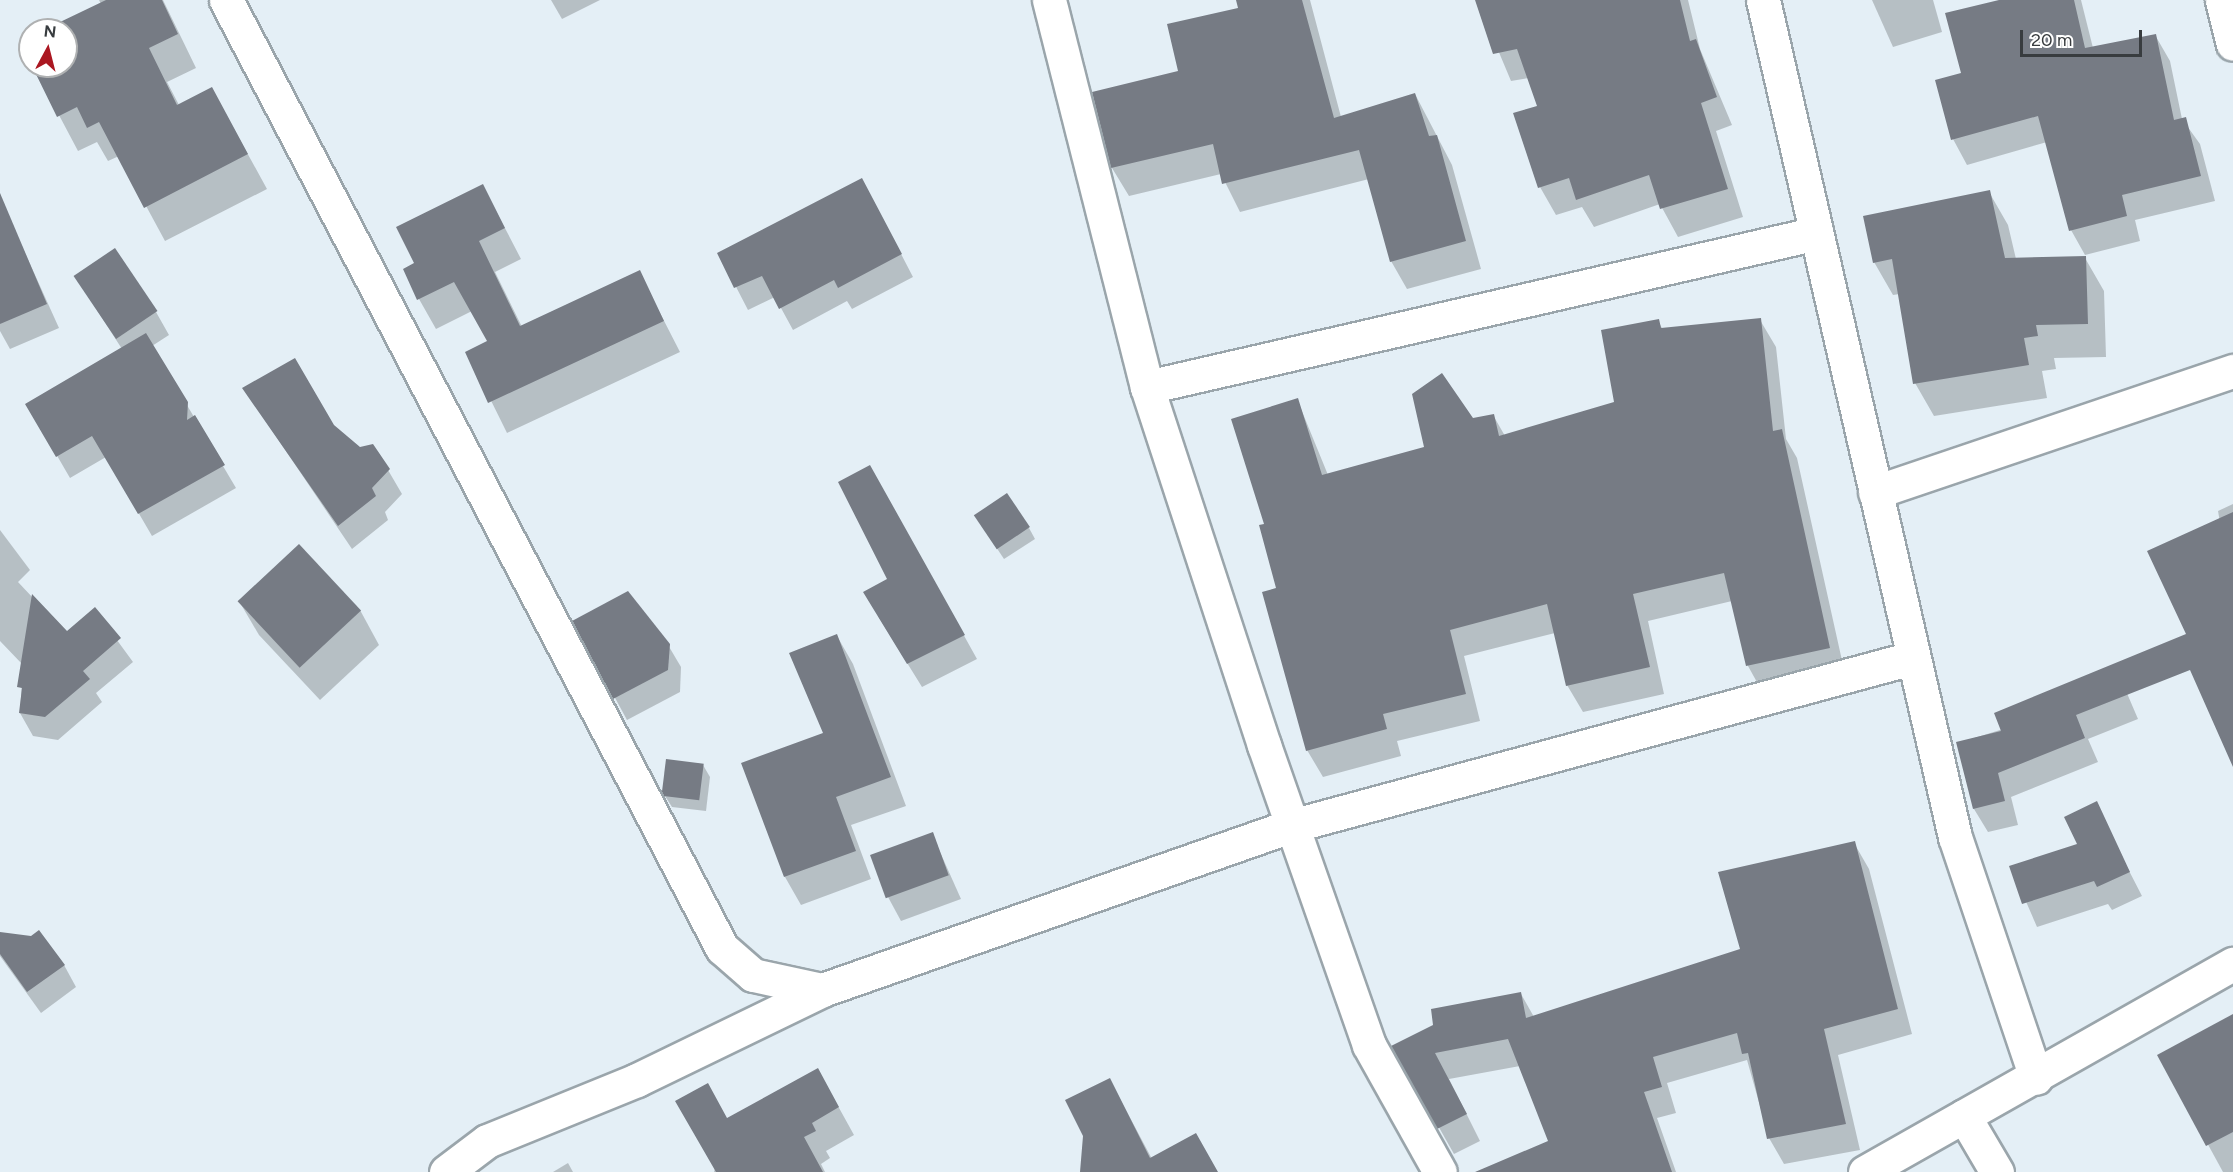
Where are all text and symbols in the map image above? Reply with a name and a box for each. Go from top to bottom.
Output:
north arrow [18,18,78,78]
scale bar [2023,18,2144,56]
text: N [43,21,57,42]
text: 20 m [2031,29,2072,51]

